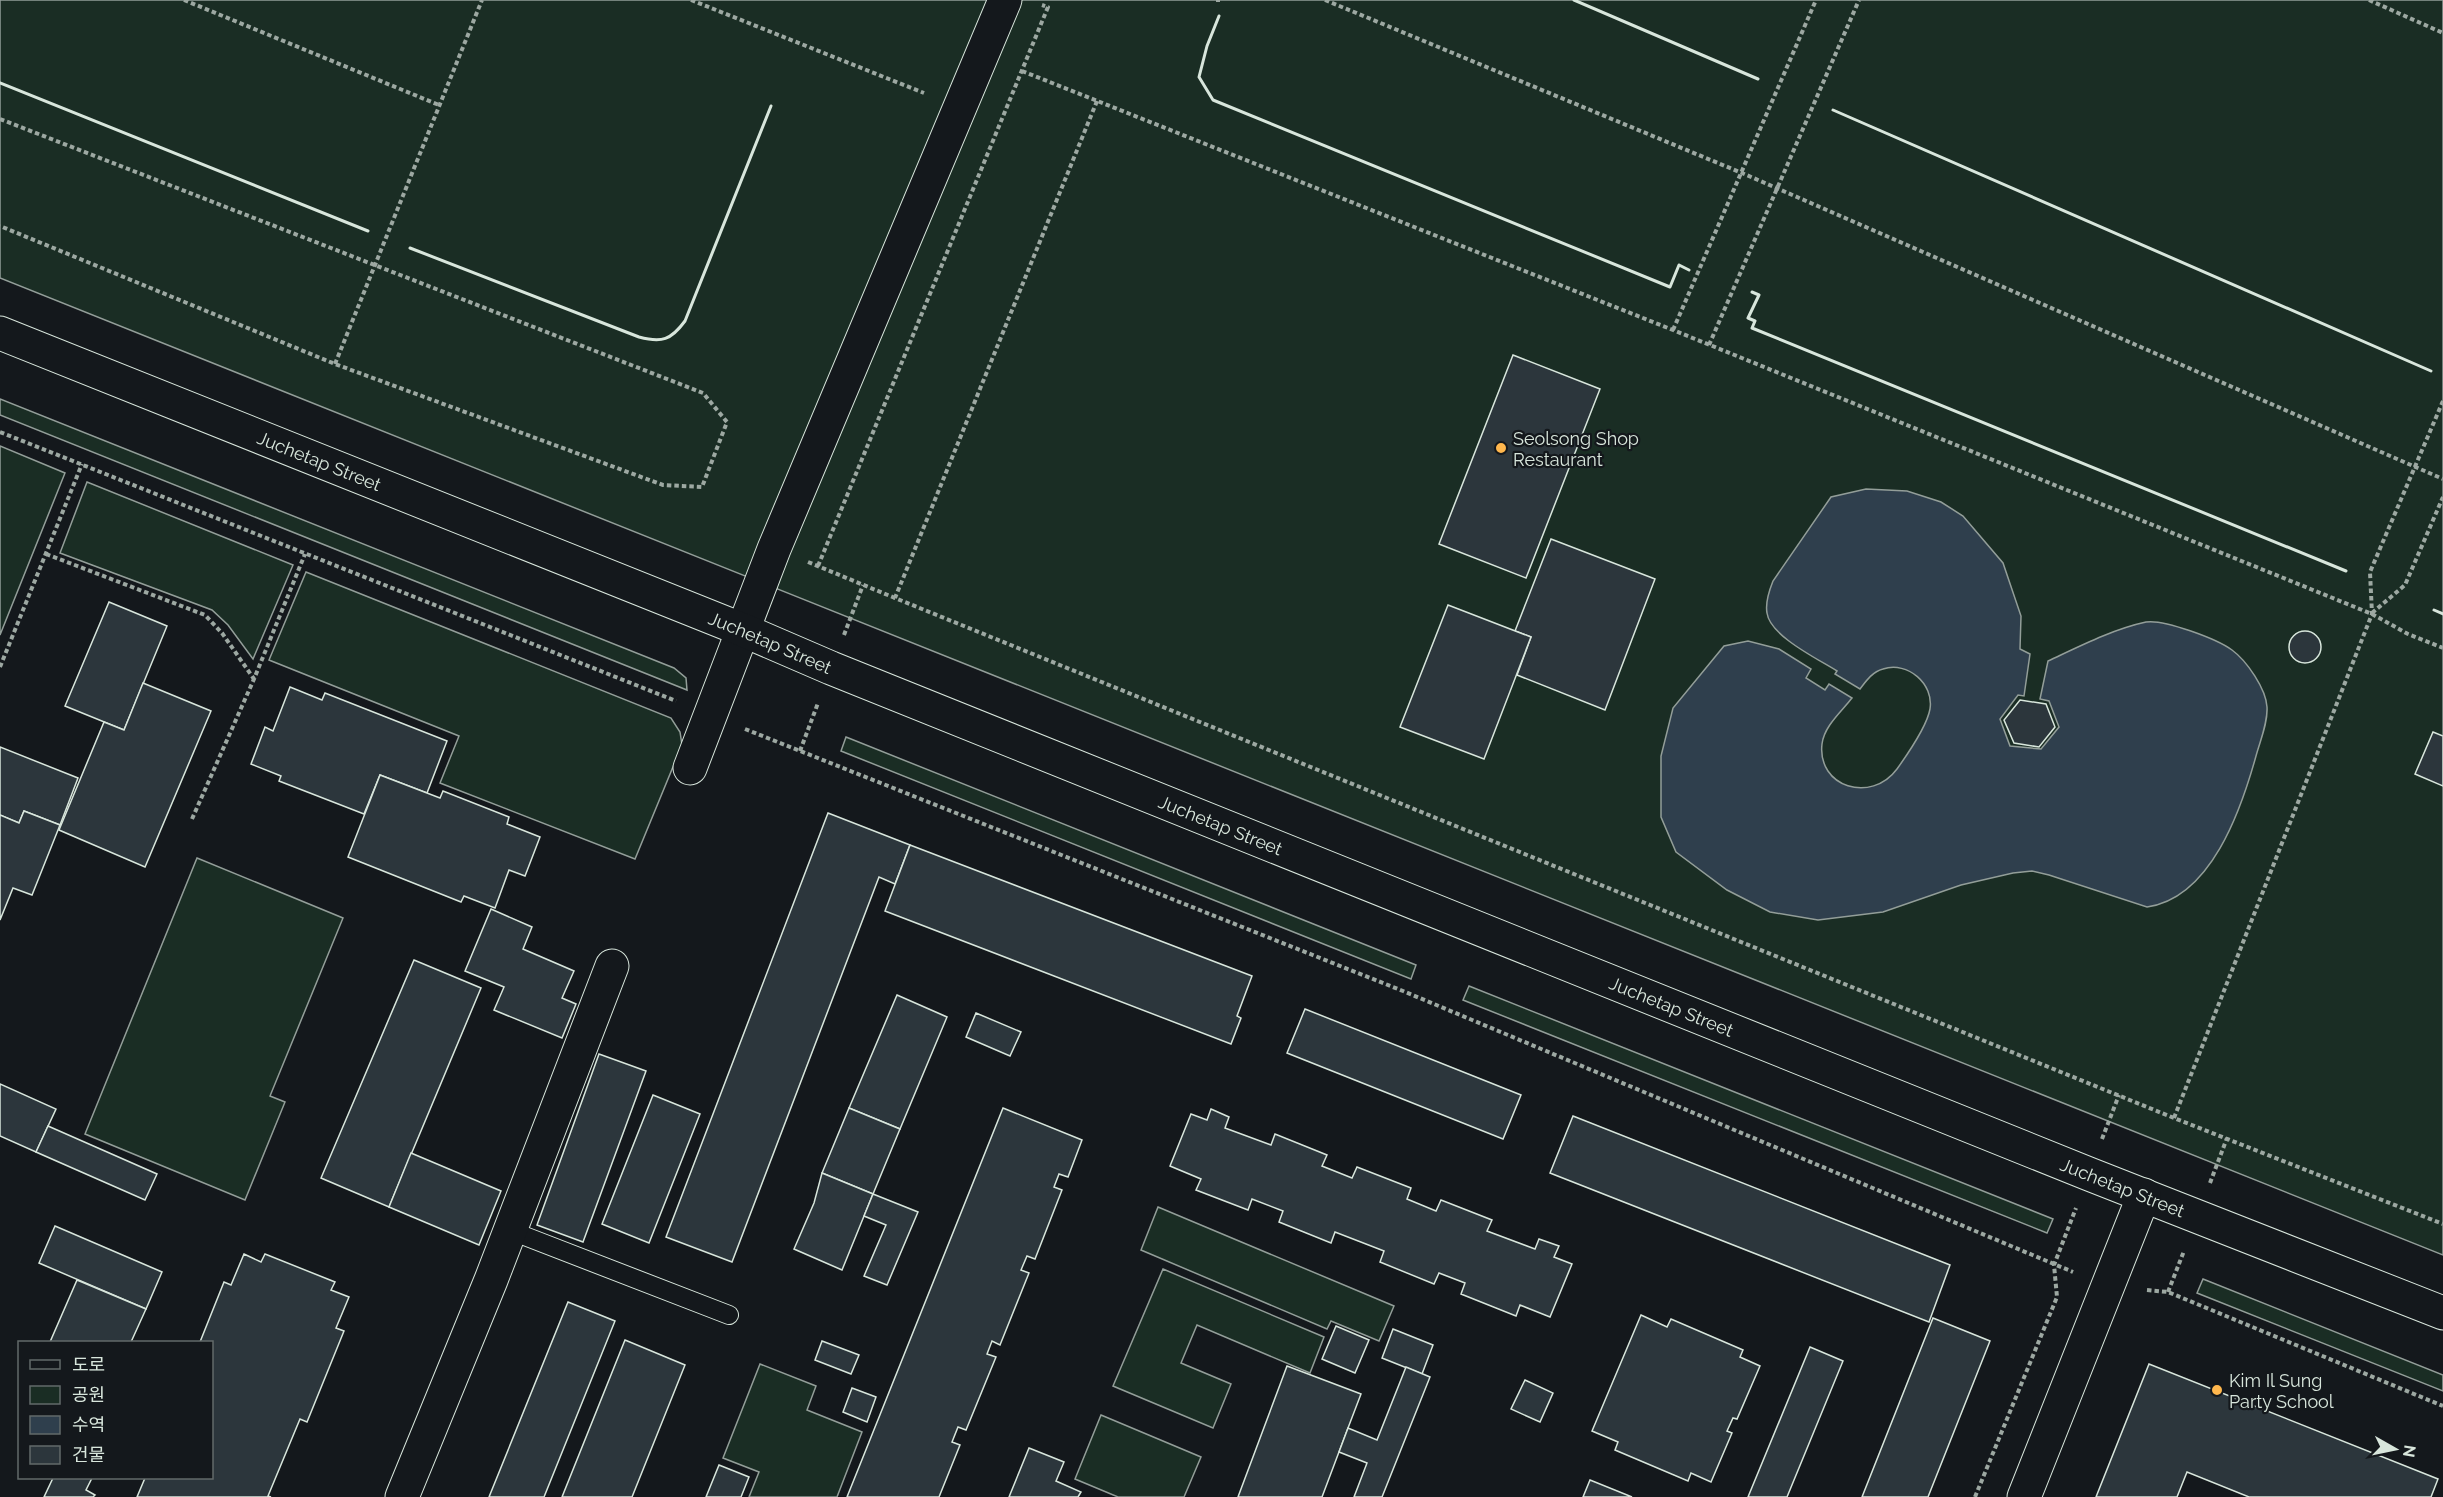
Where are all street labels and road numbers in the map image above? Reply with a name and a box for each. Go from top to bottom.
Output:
street label: Juchetap Street [254,427,384,495]
street label: Juchetap Street [706,607,835,678]
street label: Juchetap Street [1156,790,1286,859]
street label: Juchetap Street [1607,972,1737,1040]
street label: Juchetap Street [2057,1153,2188,1221]

